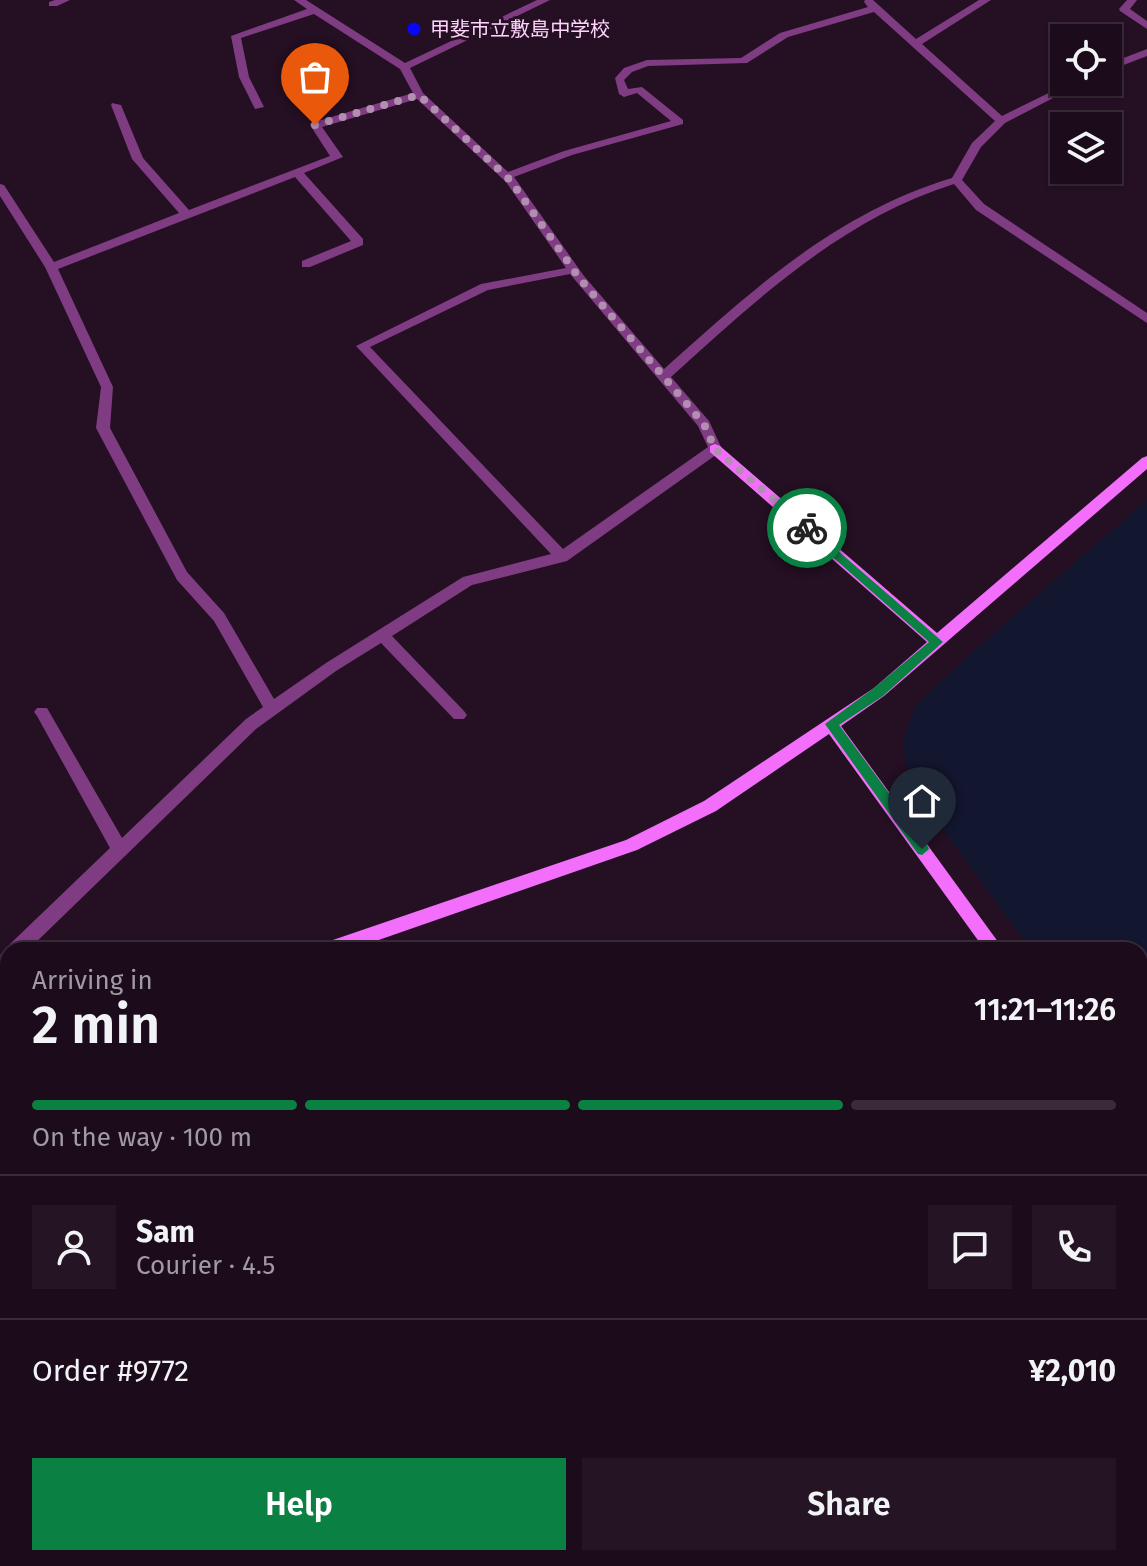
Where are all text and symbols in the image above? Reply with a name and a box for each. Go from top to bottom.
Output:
place label: 甲斐市立敷島中学校 [430,17,610,41]
marker: 甲斐市立敷島中学校 [405,20,423,38]
map controls [1050,24,1122,184]
button: locate [1050,24,1122,96]
pin [281,43,349,125]
icon: bag [293,55,337,99]
button: layers [1050,112,1122,184]
courier [767,488,847,568]
icon: bike [785,506,829,550]
pin [888,767,956,849]
icon: home [900,779,944,823]
text: Arriving in [32,965,153,996]
text: 11:21–11:26 [974,992,1116,1028]
text: 2 min [32,994,160,1057]
text: On the way · 100 m [32,1122,252,1153]
button: person [32,1205,116,1289]
button: chat [928,1205,1012,1289]
button: phone [1032,1205,1116,1289]
text: Sam [136,1214,195,1250]
text: Courier · 4.5 [136,1250,275,1281]
text: Order #9772 [32,1353,189,1389]
text: ¥2,010 [1029,1353,1116,1389]
button: Help [32,1458,566,1550]
button: Share [582,1458,1116,1550]

